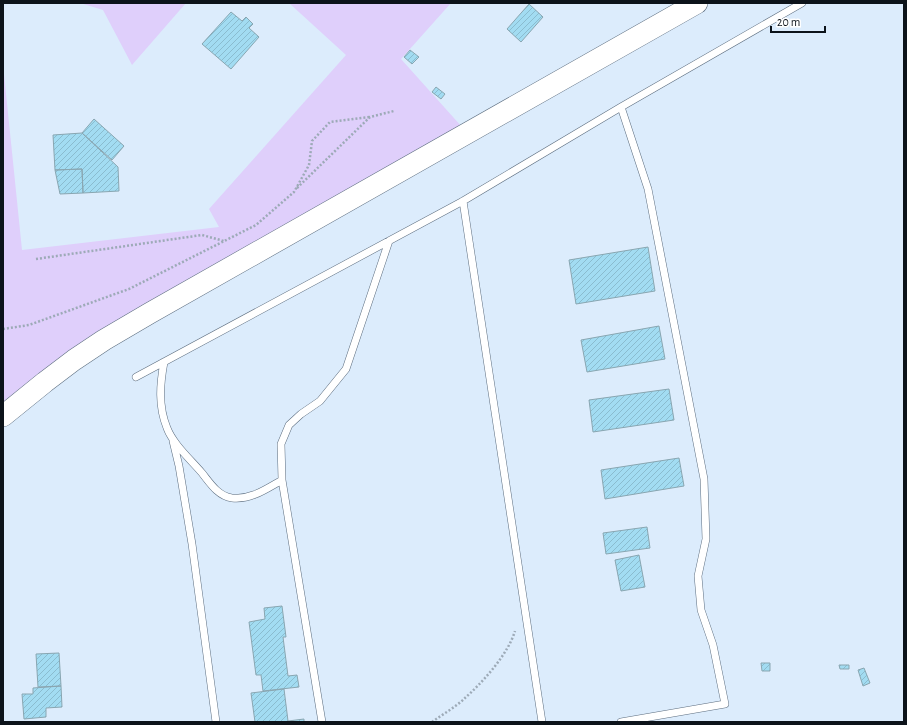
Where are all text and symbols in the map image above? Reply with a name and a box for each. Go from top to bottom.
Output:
scale bar [771,8,825,34]
text: 20 m [777,16,800,28]

